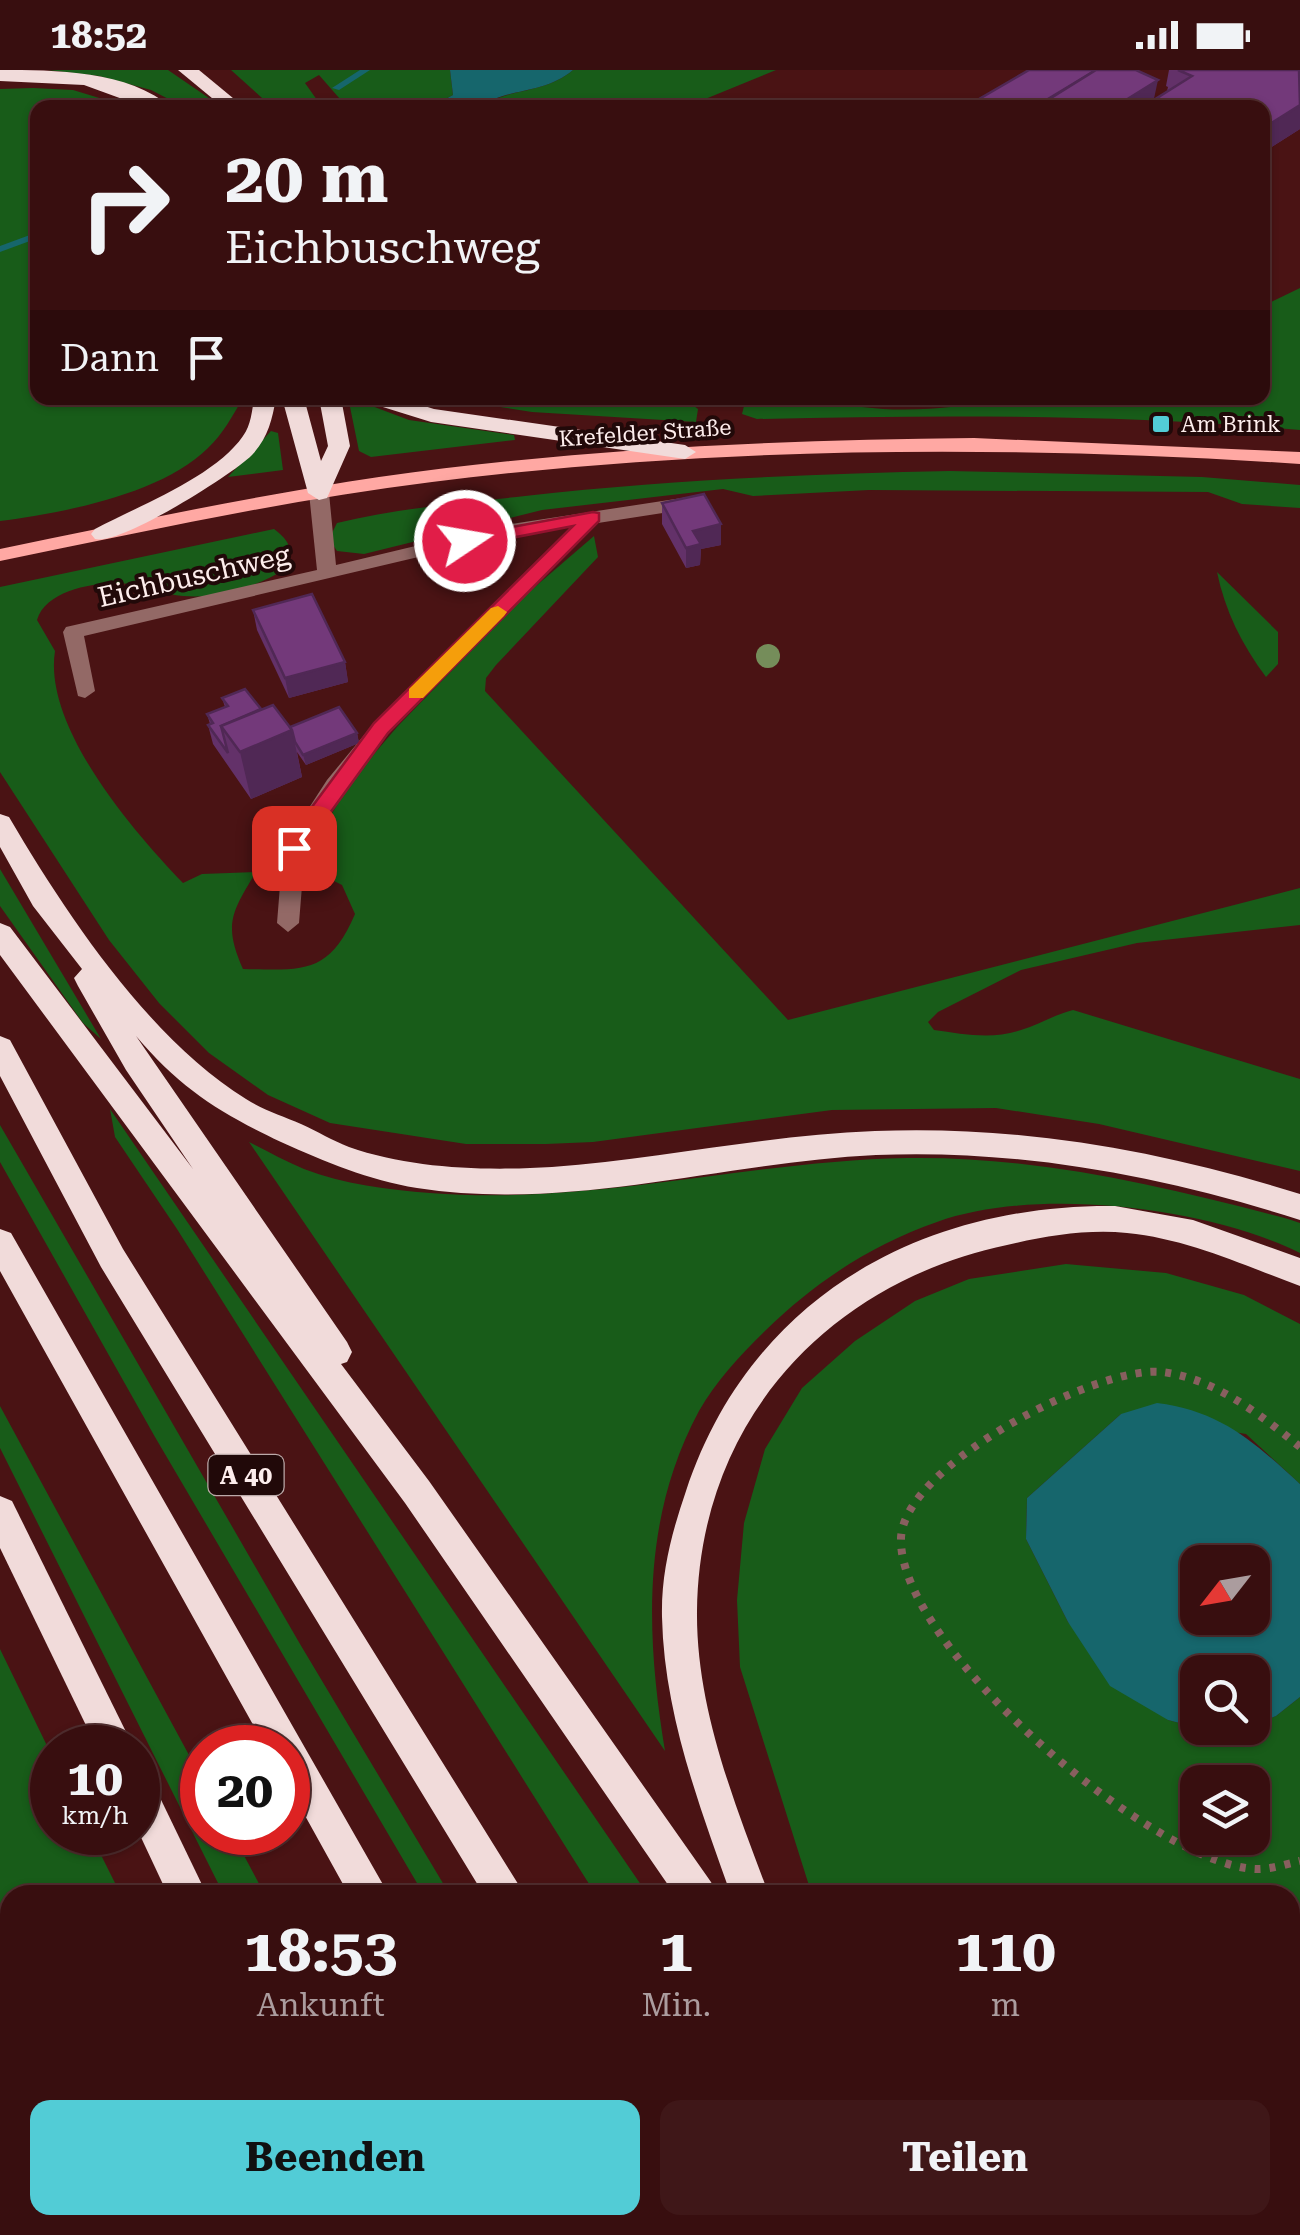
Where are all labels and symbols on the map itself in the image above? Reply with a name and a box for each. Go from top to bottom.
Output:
place label: Am Brink [1181,412,1281,437]
marker: Am Brink [1150,413,1172,435]
street label: Krefelder Straße [558,414,732,452]
position arrow [413,489,517,593]
street label: Eichbuschweg [95,538,293,614]
pin [252,806,337,891]
road number: A 40 [208,1455,284,1495]
north arrow [1180,1545,1270,1635]
speed limit sign: 20 [180,1725,310,1855]

